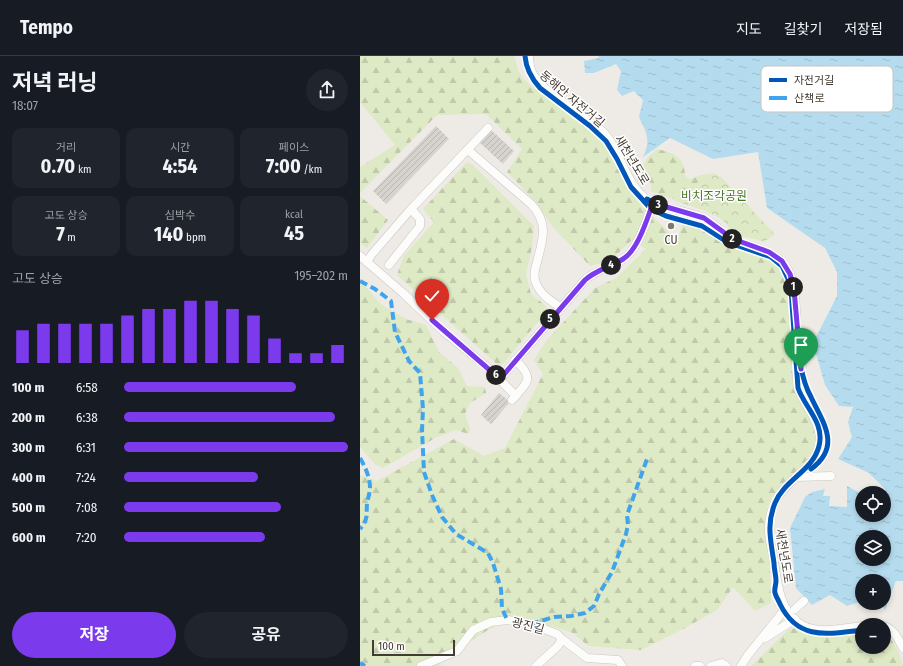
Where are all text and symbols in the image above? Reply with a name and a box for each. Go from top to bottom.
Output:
text: Tempo [20,16,73,39]
text: 지도 [736,21,762,38]
text: 길찾기 [784,21,822,38]
text: 저장됨 [844,21,883,38]
legend [761,66,893,112]
street label: 동해안 자전거길 [537,68,607,130]
text: 저녁 러닝 [12,69,98,96]
button: share [306,69,348,111]
text: 자전거길 [794,74,834,87]
text: 산책로 [794,92,824,105]
text: 18:07 [12,98,38,113]
street label: 새천년도로 [612,133,652,187]
text: 거리 [56,141,76,154]
text: 시간 [170,141,190,154]
text: 페이스 [279,141,309,154]
text: 0.70 [41,154,75,178]
text: 4:54 [162,154,198,178]
text: 7:00 [266,154,301,178]
text: km [75,163,91,176]
text: /km [301,163,322,176]
park label: 비치조각공원 [681,189,747,203]
pin: 3 [648,195,668,215]
text: 3 [655,198,661,211]
text: kcal [285,208,303,221]
text: 고도 상승 [44,209,88,222]
text: 심박수 [165,209,195,222]
text: 45 [284,221,304,245]
marker: CU [666,221,676,231]
text: 7 [56,222,65,246]
text: 140 [154,222,183,246]
pin: 2 [722,229,742,249]
text: m [65,231,76,244]
text: bpm [183,231,206,244]
text: 2 [729,232,735,245]
place label: CU [664,233,678,247]
pin: 4 [601,255,621,275]
text: 4 [608,258,614,271]
text: 195–202 m [294,268,348,283]
text: 고도 상승 [12,271,63,286]
pin: 1 [783,277,803,297]
pin [415,279,449,320]
text: 1 [791,280,795,293]
icon: check [421,285,443,307]
pin: 5 [540,309,560,329]
text: 5 [547,312,553,325]
pin [784,328,818,369]
icon: arrive [790,334,812,356]
pin: 6 [486,365,506,385]
text: 6 [493,368,499,381]
text: 100 m [12,380,44,395]
text: 6:58 [76,380,98,395]
text: 200 m [12,410,45,425]
text: 6:38 [76,410,98,425]
text: 300 m [12,440,45,455]
text: 6:31 [76,440,96,455]
text: 400 m [12,470,46,485]
text: 7:24 [76,470,96,485]
map controls [855,486,891,654]
button: locate [855,486,891,522]
text: 500 m [12,500,45,515]
text: 7:08 [76,500,97,515]
street label: 새천년도로 [773,528,795,584]
text: 600 m [12,530,46,545]
text: 7:20 [76,530,97,545]
button: layers [855,530,891,566]
button: + [855,574,891,610]
button: 저장 [12,612,176,658]
button: 공유 [184,612,348,658]
street label: 광진길 [510,615,546,637]
button: − [855,618,891,654]
scale bar [372,638,455,657]
text: 100 m [378,640,405,653]

